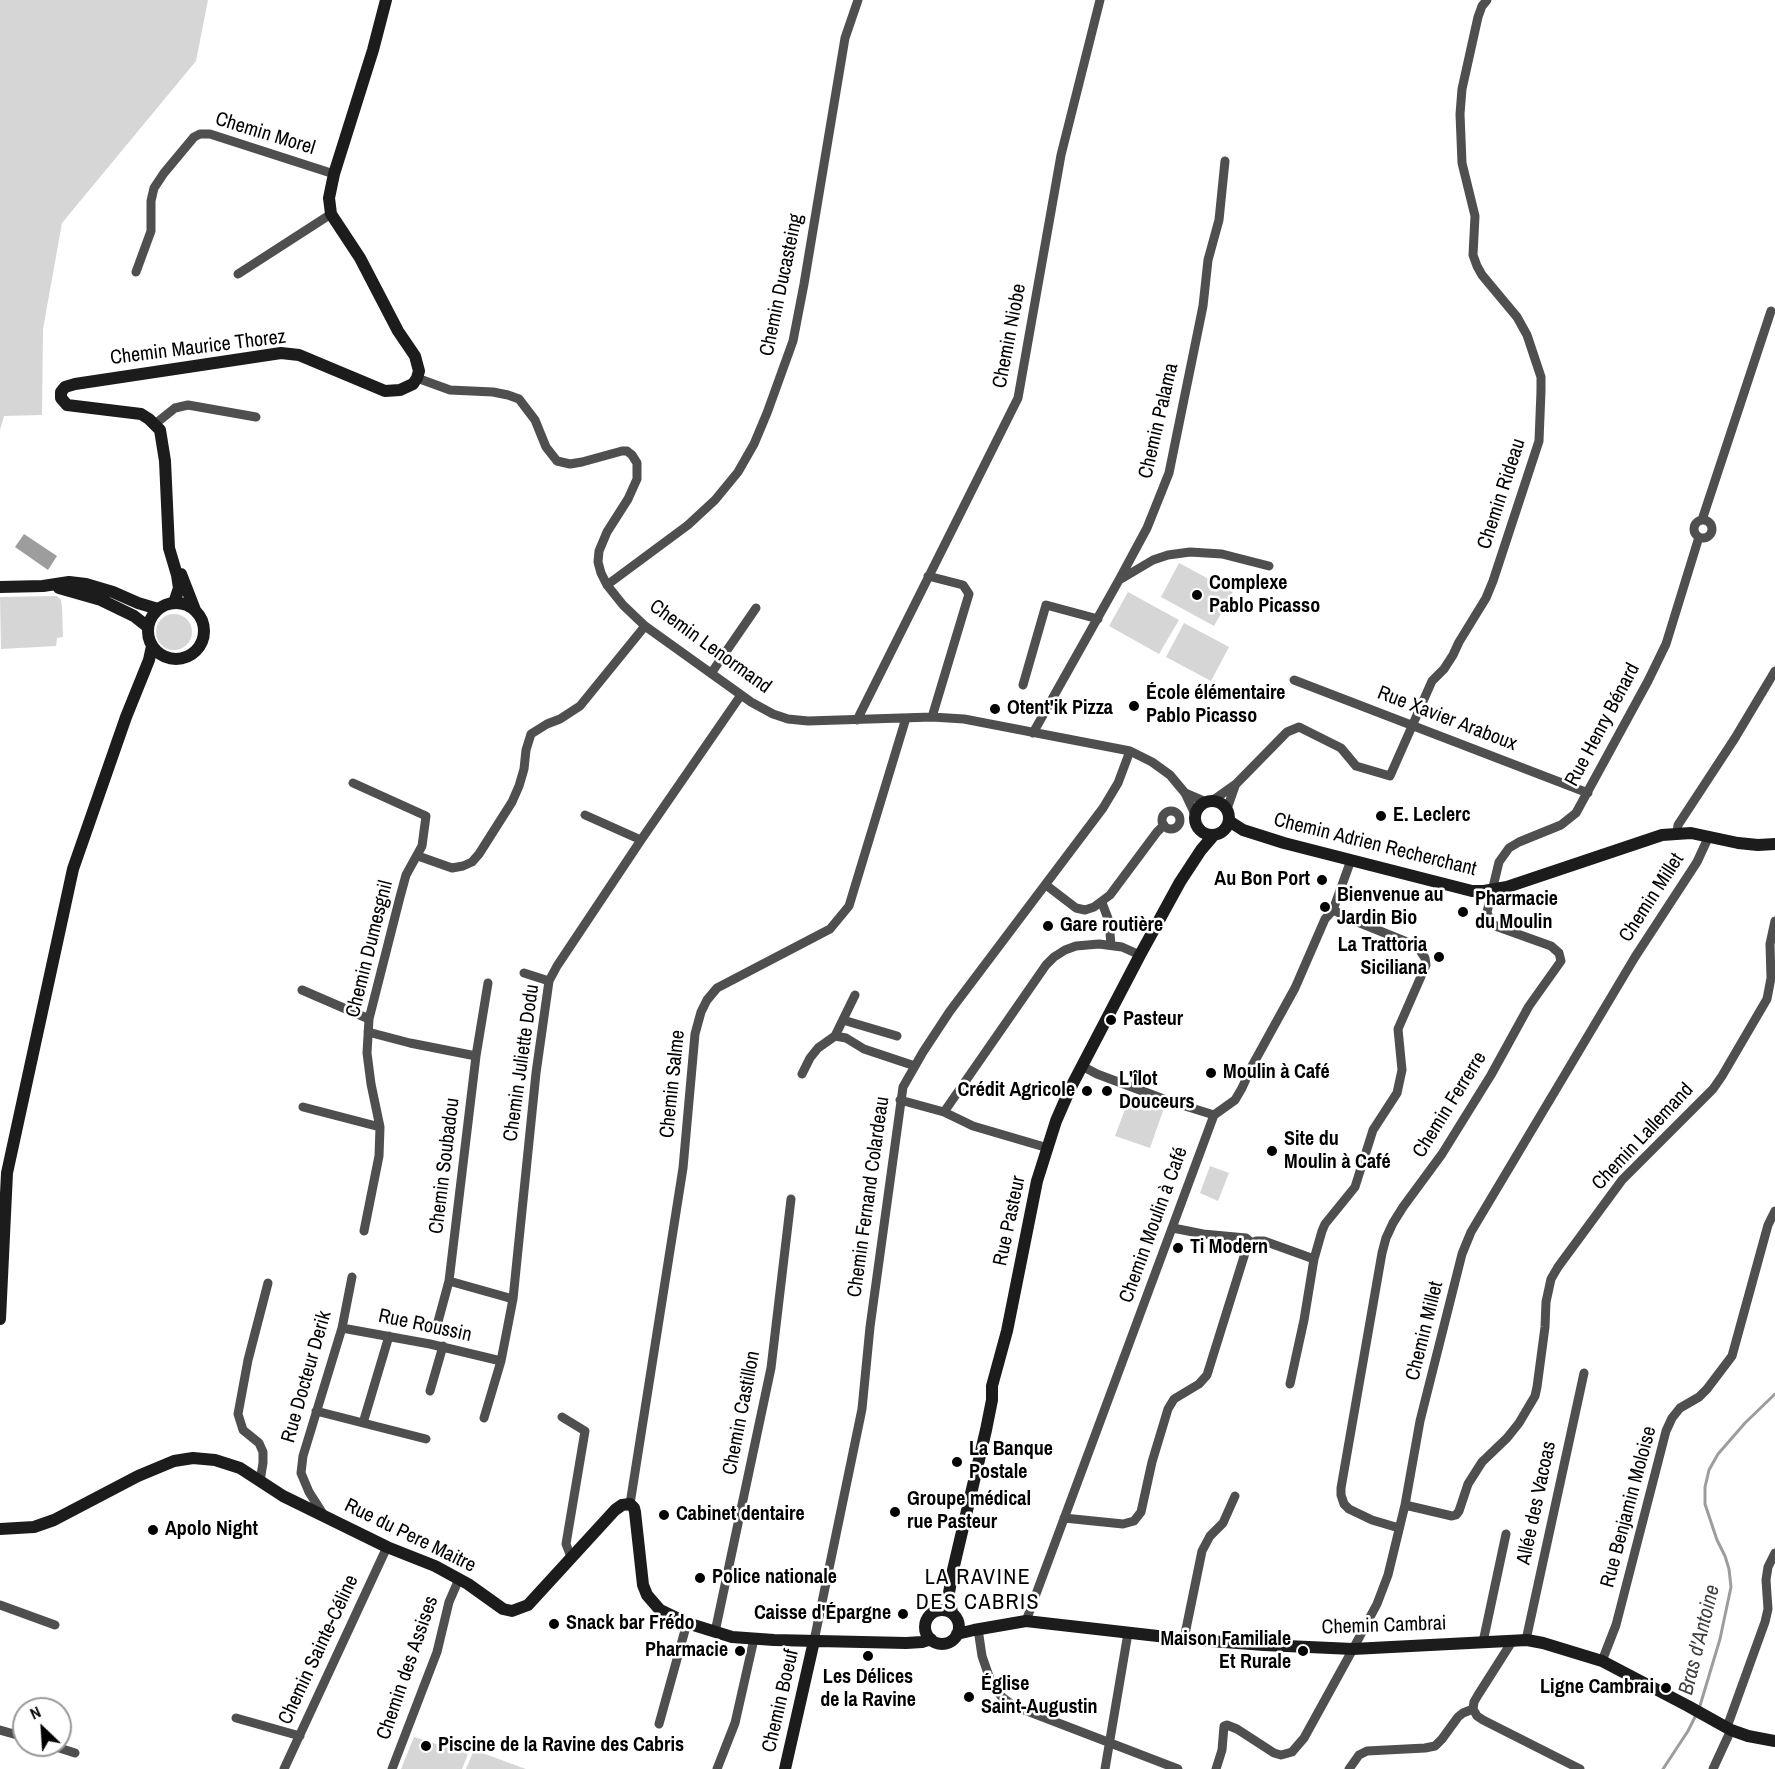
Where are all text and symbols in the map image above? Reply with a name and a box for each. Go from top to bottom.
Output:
street label: Chemin Morel [212,107,318,161]
street label: Chemin Ducasteing [755,212,809,358]
street label: Chemin Niobe [988,282,1032,390]
street label: Chemin Maurice Thorez [109,325,287,371]
street label: Chemin Palama [1134,361,1184,481]
street label: Chemin Rideau [1473,436,1531,552]
place label: Complexe Pablo Picasso [1209,572,1320,619]
marker: Complexe Pablo Picasso [1190,588,1204,602]
street label: Chemin Lenormand [644,595,776,699]
street label: Rue Henry Bénard [1561,659,1645,791]
street label: Rue Xavier Araboux [1374,681,1520,757]
place label: École élémentaire Pablo Picasso [1146,682,1285,729]
place label: Otent'ik Pizza [1007,697,1113,721]
marker: École élémentaire Pablo Picasso [1127,699,1141,713]
marker: Otent'ik Pizza [988,702,1002,716]
place label: E. Leclerc [1393,804,1470,828]
street label: Chemin Adrien Recherchant [1271,808,1479,882]
marker: E. Leclerc [1374,809,1388,823]
street label: Chemin Millet [1614,849,1690,947]
place label: Au Bon Port [1214,868,1310,892]
marker: Au Bon Port [1315,873,1329,887]
street label: Chemin Dumesgnil [341,878,399,1020]
place label: Bienvenue au Jardin Bio [1337,884,1444,931]
place label: Pharmacie du Moulin [1475,888,1558,935]
marker: Bienvenue au Jardin Bio [1318,900,1332,914]
marker: Pharmacie du Moulin [1456,905,1470,919]
place label: Gare routière [1060,914,1163,938]
marker: Gare routière [1041,919,1055,933]
place label: La Trattoria Siciliana [1338,934,1427,981]
marker: La Trattoria Siciliana [1432,950,1446,964]
street label: Chemin Juliette Dodu [499,983,545,1143]
place label: Pasteur [1123,1008,1183,1032]
marker: Pasteur [1104,1013,1118,1027]
street label: Chemin Salme [655,1029,691,1139]
street label: Chemin Ferrerre [1408,1048,1492,1162]
place label: Moulin à Café [1223,1061,1330,1085]
marker: Moulin à Café [1204,1066,1218,1080]
place label: L'îlot Douceurs [1119,1068,1195,1115]
street label: Chemin Lallemand [1587,1078,1699,1196]
place label: Crédit Agricole [957,1079,1075,1103]
marker: Crédit Agricole [1080,1084,1094,1098]
marker: L'îlot Douceurs [1100,1084,1114,1098]
street label: Chemin Fernand Colardeau [843,1095,895,1299]
street label: Chemin Soubadou [425,1097,465,1235]
place label: Site du Moulin à Café [1284,1128,1391,1175]
street label: Chemin Moulin à Café [1115,1144,1193,1306]
marker: Site du Moulin à Café [1265,1144,1279,1158]
street label: Rue Pasteur [989,1174,1031,1268]
place label: Ti Modern [1190,1236,1268,1260]
marker: Ti Modern [1171,1241,1185,1255]
street label: Chemin Millet [1401,1279,1449,1383]
street label: Rue Roussin [376,1304,474,1348]
street label: Rue Docteur Derik [277,1308,337,1446]
street label: Chemin Castillon [718,1349,766,1477]
street label: Rue Benjamin Moloise [1596,1424,1662,1590]
place label: La Banque Postale [969,1438,1053,1485]
street label: Allée des Vacoas [1512,1439,1562,1567]
marker: La Banque Postale [950,1455,964,1469]
place label: Groupe médical rue Pasteur [907,1488,1031,1535]
street label: Rue du Pere Maitre [340,1494,480,1578]
place label: Cabinet dentaire [676,1503,804,1527]
marker: Groupe médical rue Pasteur [888,1505,902,1519]
marker: Cabinet dentaire [657,1508,671,1522]
place label: Apolo Night [165,1518,258,1542]
marker: Apolo Night [146,1523,160,1537]
district label: LA RAVINE DES CABRIS [916,1565,1040,1616]
place label: Police nationale [712,1566,837,1590]
street label: Chemin Sainte-Céline [274,1571,364,1729]
marker: Police nationale [693,1571,707,1585]
water label: Bras d'Antoine [1674,1582,1726,1698]
street label: Chemin des Assises [372,1593,444,1743]
place label: Caisse d'Épargne [754,1602,891,1626]
marker: Caisse d'Épargne [896,1607,910,1621]
place label: Snack bar Frédo [566,1612,695,1636]
street label: Chemin Cambrai [1321,1612,1447,1640]
marker: Snack bar Frédo [547,1617,561,1631]
place label: Maison Familiale Et Rurale [1161,1628,1291,1675]
place label: Pharmacie [645,1639,728,1663]
marker: Pharmacie [733,1644,747,1658]
marker: Maison Familiale Et Rurale [1296,1644,1310,1658]
street label: Chemin Boeuf [758,1647,804,1755]
marker: Les Délices de la Ravine [861,1649,875,1663]
place label: Les Délices de la Ravine [820,1666,916,1713]
place label: Église Saint-Augustin [981,1673,1098,1720]
place label: Ligne Cambrai [1540,1676,1654,1700]
marker: Ligne Cambrai [1659,1681,1673,1695]
marker: Église Saint-Augustin [962,1690,976,1704]
north arrow [12,1697,72,1757]
text: N [26,1701,44,1724]
place label: Piscine de la Ravine des Cabris [438,1734,684,1758]
marker: Piscine de la Ravine des Cabris [419,1739,433,1753]

